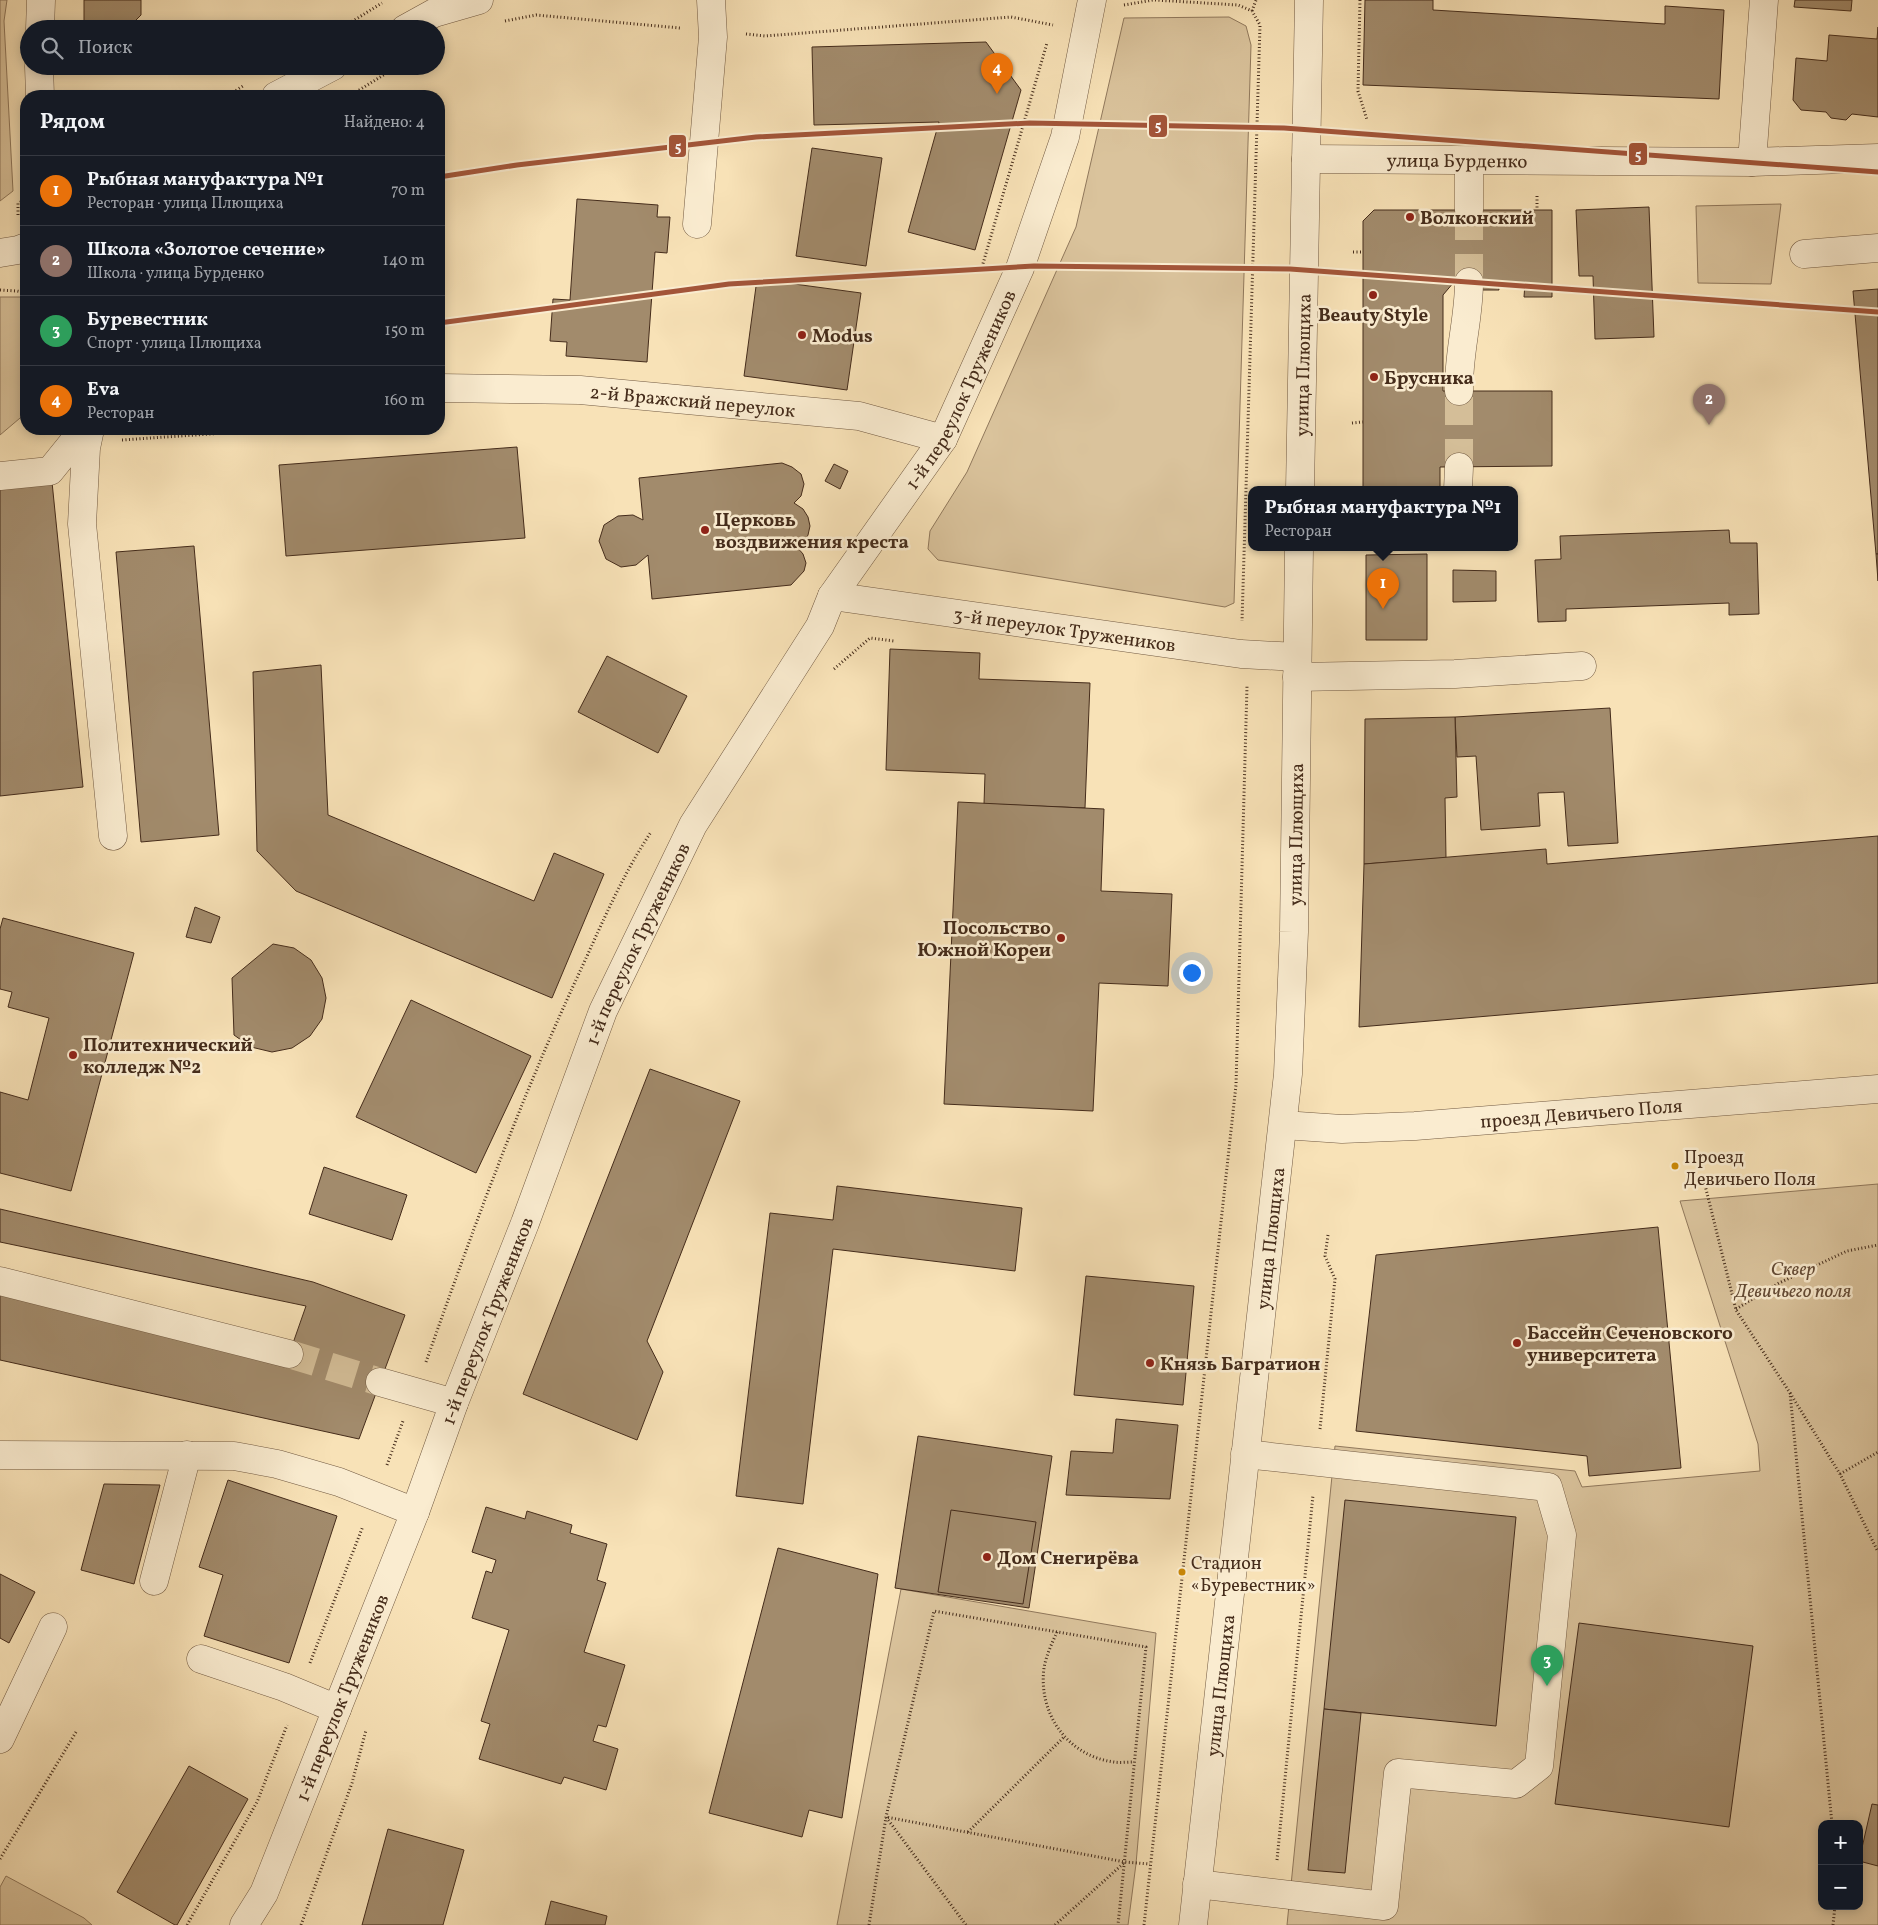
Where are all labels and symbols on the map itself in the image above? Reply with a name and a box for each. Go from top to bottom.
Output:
pin: 4 [981,53,1013,94]
line badge: 5 [1148,114,1168,138]
text: 5 [1155,117,1162,136]
line badge: 5 [668,134,687,158]
text: 5 [675,138,682,157]
line badge: 5 [1628,142,1648,166]
text: 5 [1635,146,1642,165]
street label: улица Бурденко [1386,149,1528,175]
place label: Волконский [1420,206,1534,232]
marker: Волконский [1404,211,1416,223]
street label: 1-й переулок Тружеников [900,286,1023,496]
marker: Beauty Style [1367,289,1379,301]
street label: улица Плющиха [1290,293,1319,437]
place label: Beauty Style [1318,303,1428,329]
place label: Modus [812,324,873,350]
marker: Modus [796,329,808,341]
place label: Брусника [1384,366,1474,392]
marker: Брусника [1368,371,1380,383]
street label: 2-й Вражский переулок [588,380,796,425]
pin: 2 [1693,384,1725,425]
place label: Церковь воздвижения креста [715,508,909,556]
marker: Церковь воздвижения креста [699,524,711,536]
pin: 1 [1367,568,1399,609]
street label: 3-й переулок Тружеников [951,602,1177,660]
street label: улица Плющиха [1283,763,1311,906]
street label: 1-й переулок Тружеников [580,839,698,1049]
place label: Посольство Южной Кореи [917,916,1051,964]
marker: Посольство Южной Кореи [1055,932,1067,944]
your location [1179,960,1205,986]
place label: Политехнический колледж №2 [83,1033,253,1081]
marker: Политехнический колледж №2 [67,1049,79,1061]
street label: проезд Девичьего Поля [1479,1094,1684,1136]
place label: Проезд Девичьего Поля [1684,1146,1816,1193]
marker: Проезд Девичьего Поля [1670,1161,1680,1171]
street label: улица Плющиха [1251,1166,1293,1311]
street label: 1-й переулок Тружеников [436,1214,541,1429]
park label: Сквер Девичьего поля [1733,1257,1851,1305]
place label: Бассейн Сеченовского университета [1527,1321,1733,1369]
marker: Бассейн Сеченовского университета [1511,1337,1523,1349]
place label: Князь Багратион [1160,1352,1321,1378]
marker: Князь Багратион [1144,1357,1156,1369]
place label: Дом Снегирёва [997,1546,1139,1572]
marker: Дом Снегирёва [981,1551,993,1563]
place label: Стадион «Буревестник» [1191,1552,1316,1599]
marker: Стадион «Буревестник» [1177,1567,1187,1577]
street label: 1-й переулок Тружеников [290,1591,396,1806]
street label: улица Плющиха [1201,1613,1243,1758]
pin: 3 [1531,1645,1563,1686]

